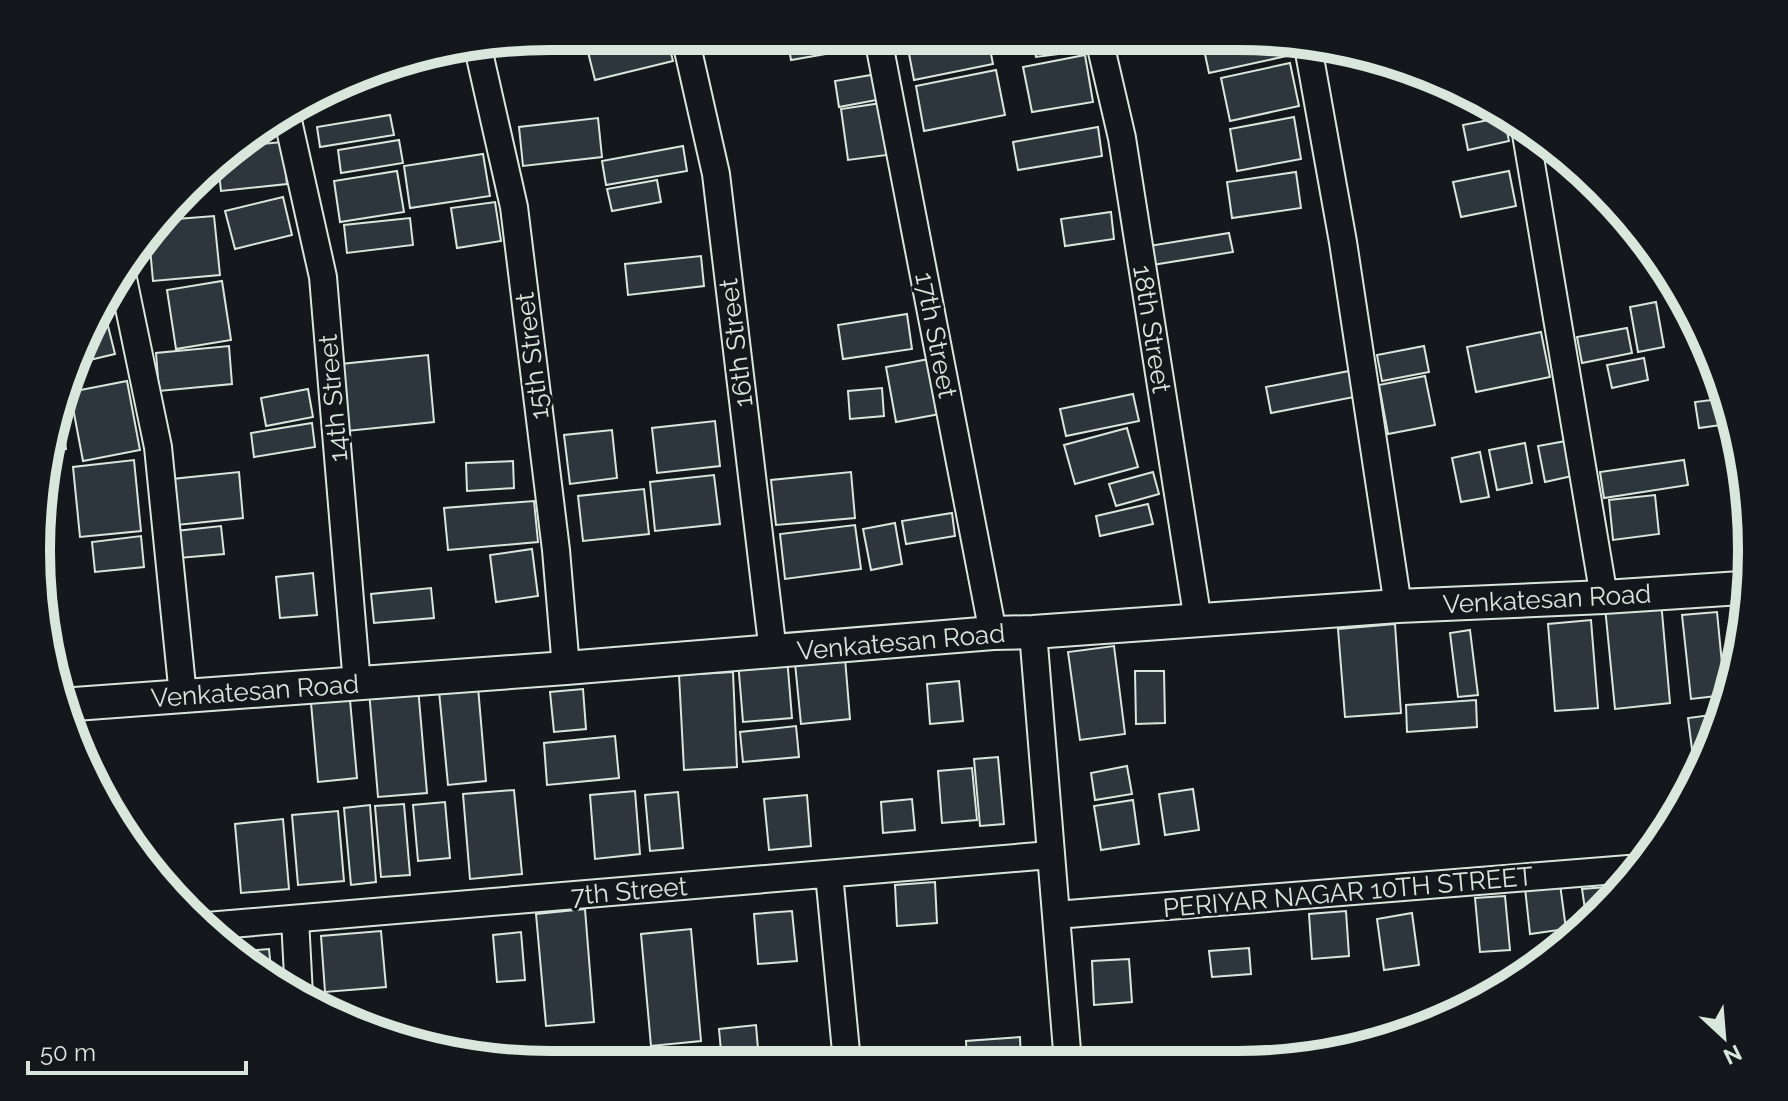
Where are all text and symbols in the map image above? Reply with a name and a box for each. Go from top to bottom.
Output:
street label: 18th Street [1127,263,1177,395]
street label: 17th Street [909,270,963,401]
street label: 16th Street [713,277,759,409]
street label: 15th Street [509,290,555,421]
street label: 14th Street [312,333,354,463]
street label: Venkatesan Road [1442,579,1652,619]
street label: Venkatesan Road [796,618,1006,666]
street label: Venkatesan Road [150,669,360,713]
street label: PERIYAR NAGAR 10TH STREET [1162,861,1534,923]
street label: 7th Street [570,871,689,911]
north arrow [1684,997,1764,1077]
scale bar [28,1025,246,1075]
text: 50 m [40,1038,96,1067]
text: N [1720,1040,1746,1070]

